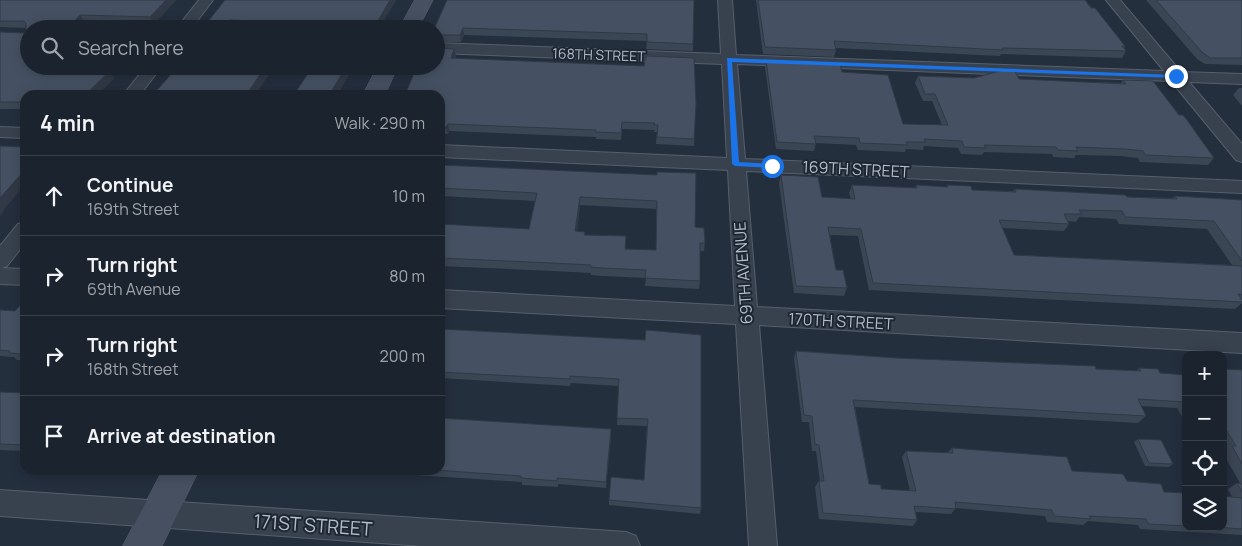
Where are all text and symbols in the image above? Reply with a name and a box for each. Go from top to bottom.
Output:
search box [20,20,445,75]
icon: search [38,34,66,62]
text: Search here [78,35,184,61]
street label: 168TH STREET [552,43,647,66]
route end [1165,65,1188,88]
text: 4 min [40,109,95,137]
text: Walk · 290 m [335,112,425,134]
route start [761,155,784,178]
street label: 169TH STREET [802,155,910,183]
text: Continue [87,172,173,198]
icon: ahead [40,182,68,210]
text: 10 m [392,185,425,207]
text: 169th Street [87,198,179,220]
street label: 69TH AVENUE [728,221,758,325]
text: Turn right [87,252,177,278]
icon: right [40,262,68,290]
text: 80 m [389,265,425,287]
text: 69th Avenue [87,278,181,300]
street label: 170TH STREET [788,307,894,335]
text: Turn right [87,332,177,358]
icon: right [40,342,68,370]
text: 200 m [380,345,425,367]
map controls [1182,351,1227,531]
button: + [1182,351,1227,396]
text: 168th Street [87,358,179,380]
button: − [1182,396,1227,441]
icon: arrive [40,422,68,450]
text: Arrive at destination [87,423,276,449]
button: locate [1182,441,1227,486]
button: layers [1182,486,1227,531]
street label: 171ST STREET [253,508,374,542]

